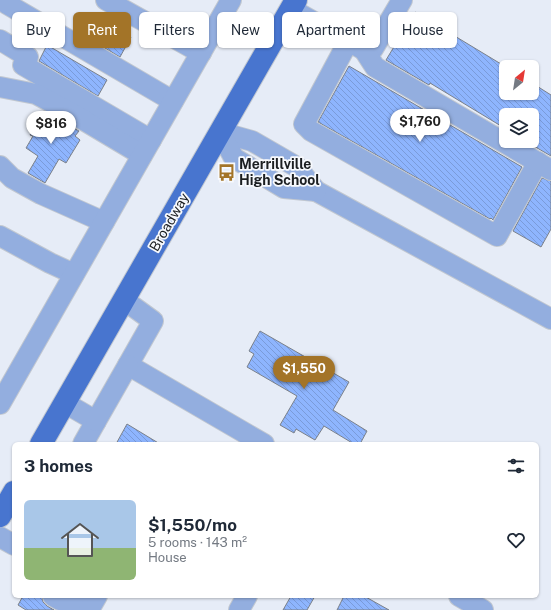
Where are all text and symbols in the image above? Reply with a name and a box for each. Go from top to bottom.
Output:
chip: Buy [12,12,65,48]
chip: Rent [73,12,131,48]
chip: Filters [139,12,209,48]
chip: New [217,12,274,48]
chip: Apartment [282,12,380,48]
chip: House [388,12,457,48]
north arrow [499,60,539,100]
map controls [499,60,539,148]
button: layers [499,108,539,148]
pin: $1,760 [387,109,453,143]
pin: $816 [27,111,75,145]
text: $1,760 [399,114,441,129]
text: $816 [35,116,67,131]
place label: Merrillville High School [239,156,320,188]
bus stop icon: Merrillville High School [216,162,236,182]
street label: Broadway [146,190,192,254]
pin: $1,550 [271,356,337,390]
text: $1,550 [282,361,326,376]
icon: filters [505,455,527,477]
text: 3 homes [24,456,93,476]
text: $1,550/mo [148,515,237,535]
icon: home [56,516,104,564]
icon: heart [505,529,527,551]
text: 5 rooms · 143 m² [148,535,247,550]
text: House [148,550,187,565]

